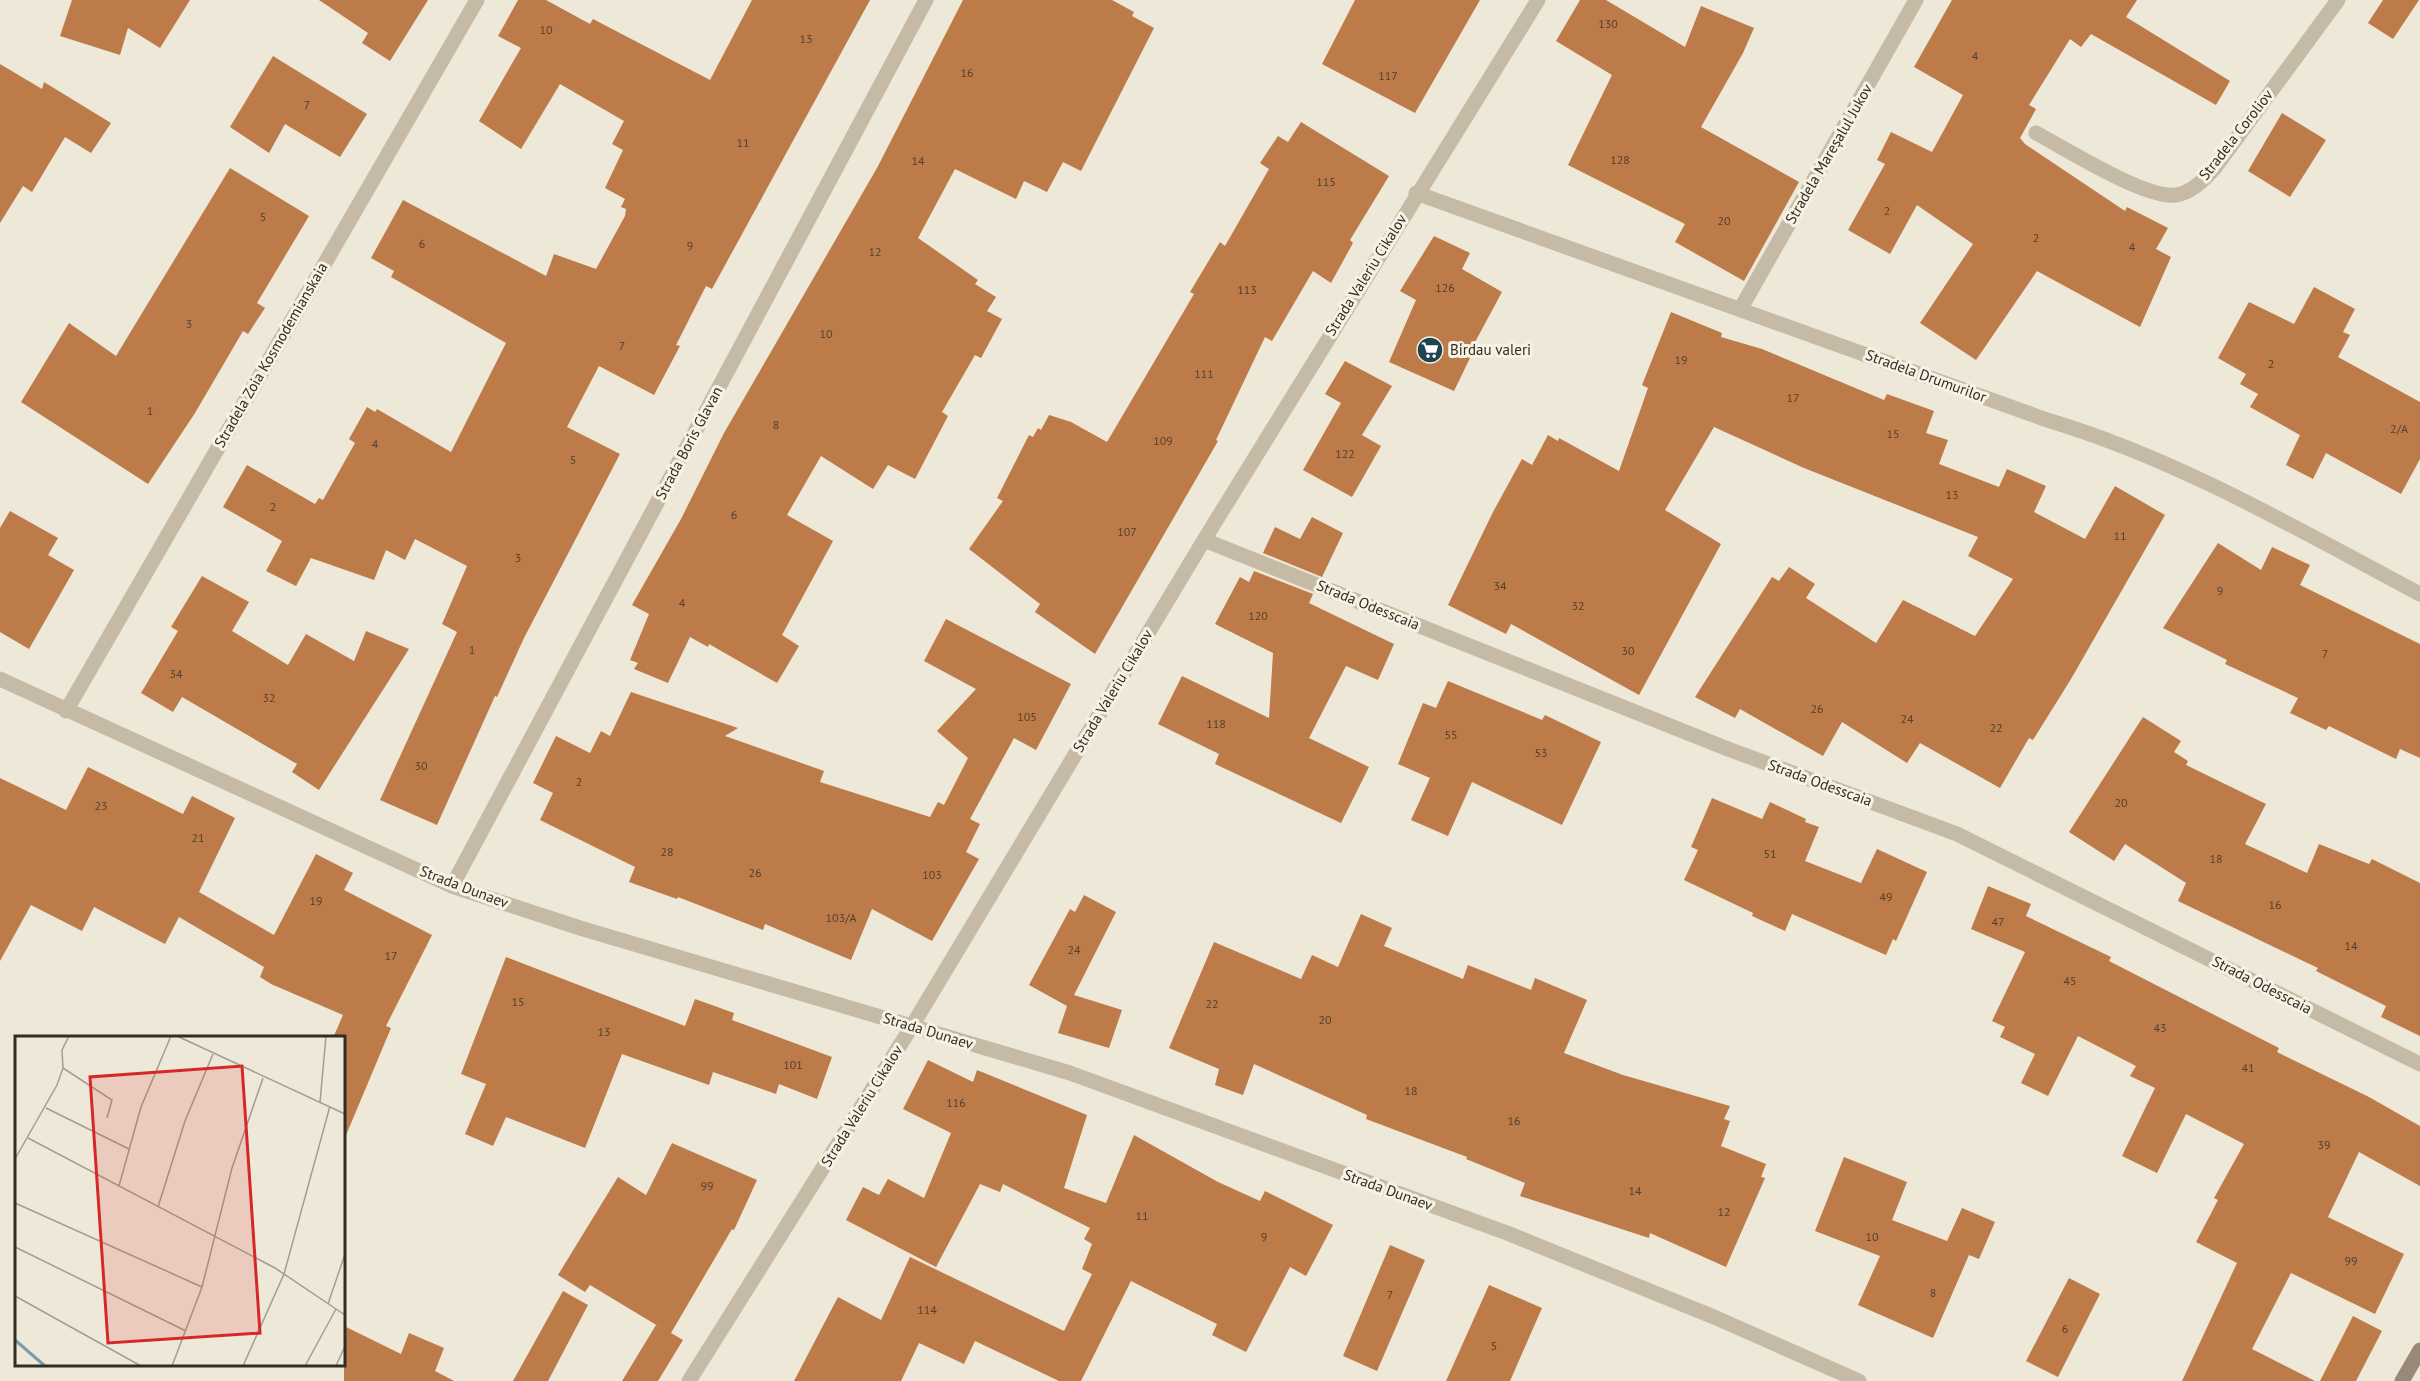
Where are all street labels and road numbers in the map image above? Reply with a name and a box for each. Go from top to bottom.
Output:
street label: Stradela Mareșalul Jukov [1781,80,1877,227]
street label: Stradela Coroliov [2194,85,2277,184]
street label: Strada Valeriu Cikalov [1320,210,1411,339]
street label: Stradela Zoia Kosmodemianskaia [210,259,331,451]
street label: Stradela Drumurilor [1863,345,1989,406]
street label: Strada Boris Glavan [651,383,726,503]
street label: Strada Odesscaia [1314,575,1422,634]
street label: Strada Valeriu Cikalov [1068,625,1157,756]
street label: Strada Odesscaia [1766,755,1875,810]
street label: Strada Dunaev [417,861,512,912]
street label: Strada Odesscaia [2209,951,2315,1018]
street label: Strada Dunaev [881,1008,976,1053]
street label: Strada Valeriu Cikalov [816,1041,907,1170]
street label: Strada Dunaev [1341,1165,1436,1215]

